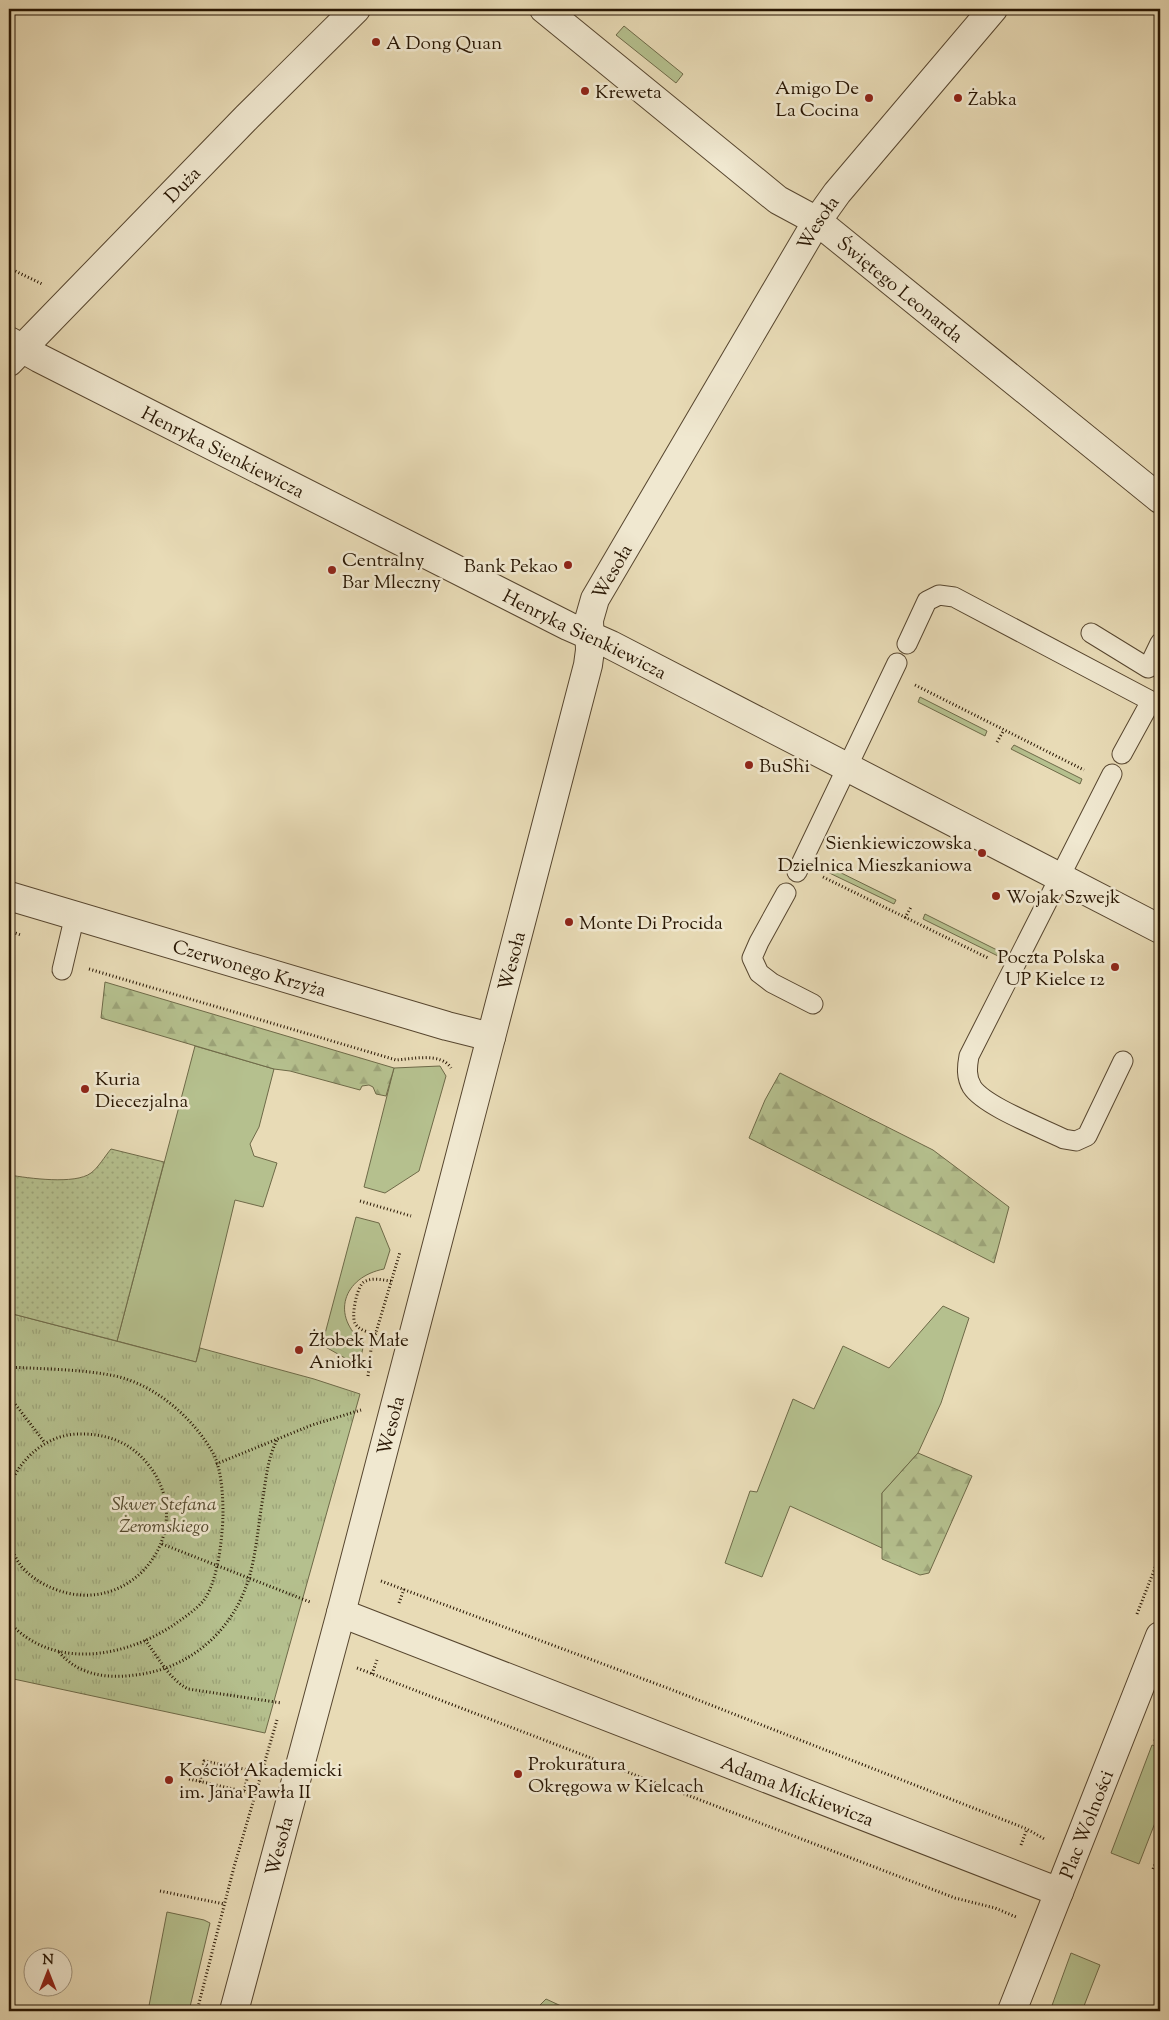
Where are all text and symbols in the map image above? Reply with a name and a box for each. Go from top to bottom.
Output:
place label: A Dong Quan [386,31,502,58]
marker: A Dong Quan [370,36,382,48]
place label: Amigo De La Cocina [775,76,859,125]
place label: Kreweta [595,80,662,107]
marker: Kreweta [579,85,591,97]
place label: Żabka [968,87,1017,114]
marker: Amigo De La Cocina [863,92,875,104]
marker: Żabka [952,92,964,104]
street label: Duża [159,161,208,210]
street label: Wesoła [792,191,847,256]
street label: Świętego Leonarda [830,231,968,350]
street label: Henryka Sienkiewicza [136,401,309,506]
street label: Wesoła [587,540,640,605]
place label: Centralny Bar Mleczny [342,548,442,597]
place label: Bank Pekao [464,554,558,581]
marker: Bank Pekao [562,559,574,571]
marker: Centralny Bar Mleczny [326,564,338,576]
street label: Henryka Sienkiewicza [497,584,671,688]
place label: BuShi [759,754,810,781]
marker: BuShi [743,759,755,771]
place label: Sienkiewiczowska Dzielnica Mieszkaniowa [778,831,972,880]
marker: Sienkiewiczowska Dzielnica Mieszkaniowa [976,847,988,859]
place label: Wojak Szwejk [1006,885,1121,912]
marker: Wojak Szwejk [990,890,1002,902]
place label: Monte Di Procida [579,911,723,938]
marker: Monte Di Procida [563,916,575,928]
street label: Wesoła [493,929,534,994]
street label: Czerwonego Krzyża [169,934,329,1005]
place label: Poczta Polska UP Kielce 12 [998,945,1105,994]
marker: Poczta Polska UP Kielce 12 [1109,961,1121,973]
place label: Kuria Diecezjalna [95,1067,188,1116]
marker: Kuria Diecezjalna [79,1083,91,1095]
place label: Żłobek Małe Aniołki [309,1328,409,1377]
marker: Żłobek Małe Aniołki [293,1344,305,1356]
street label: Wesoła [372,1393,413,1458]
park label: Skwer Stefana Żeromskiego [111,1492,217,1541]
street label: Adama Mickiewicza [716,1751,878,1835]
place label: Prokuratura Okręgowa w Kielcach [528,1752,704,1801]
place label: Kościół Akademicki im. Jana Pawła II [179,1758,342,1807]
street label: Plac Wolności [1054,1767,1122,1883]
marker: Prokuratura Okręgowa w Kielcach [512,1768,524,1780]
marker: Kościół Akademicki im. Jana Pawła II [163,1774,175,1786]
street label: Wesoła [260,1814,302,1879]
north arrow [22,1948,72,1998]
text: N [42,1951,54,1971]

